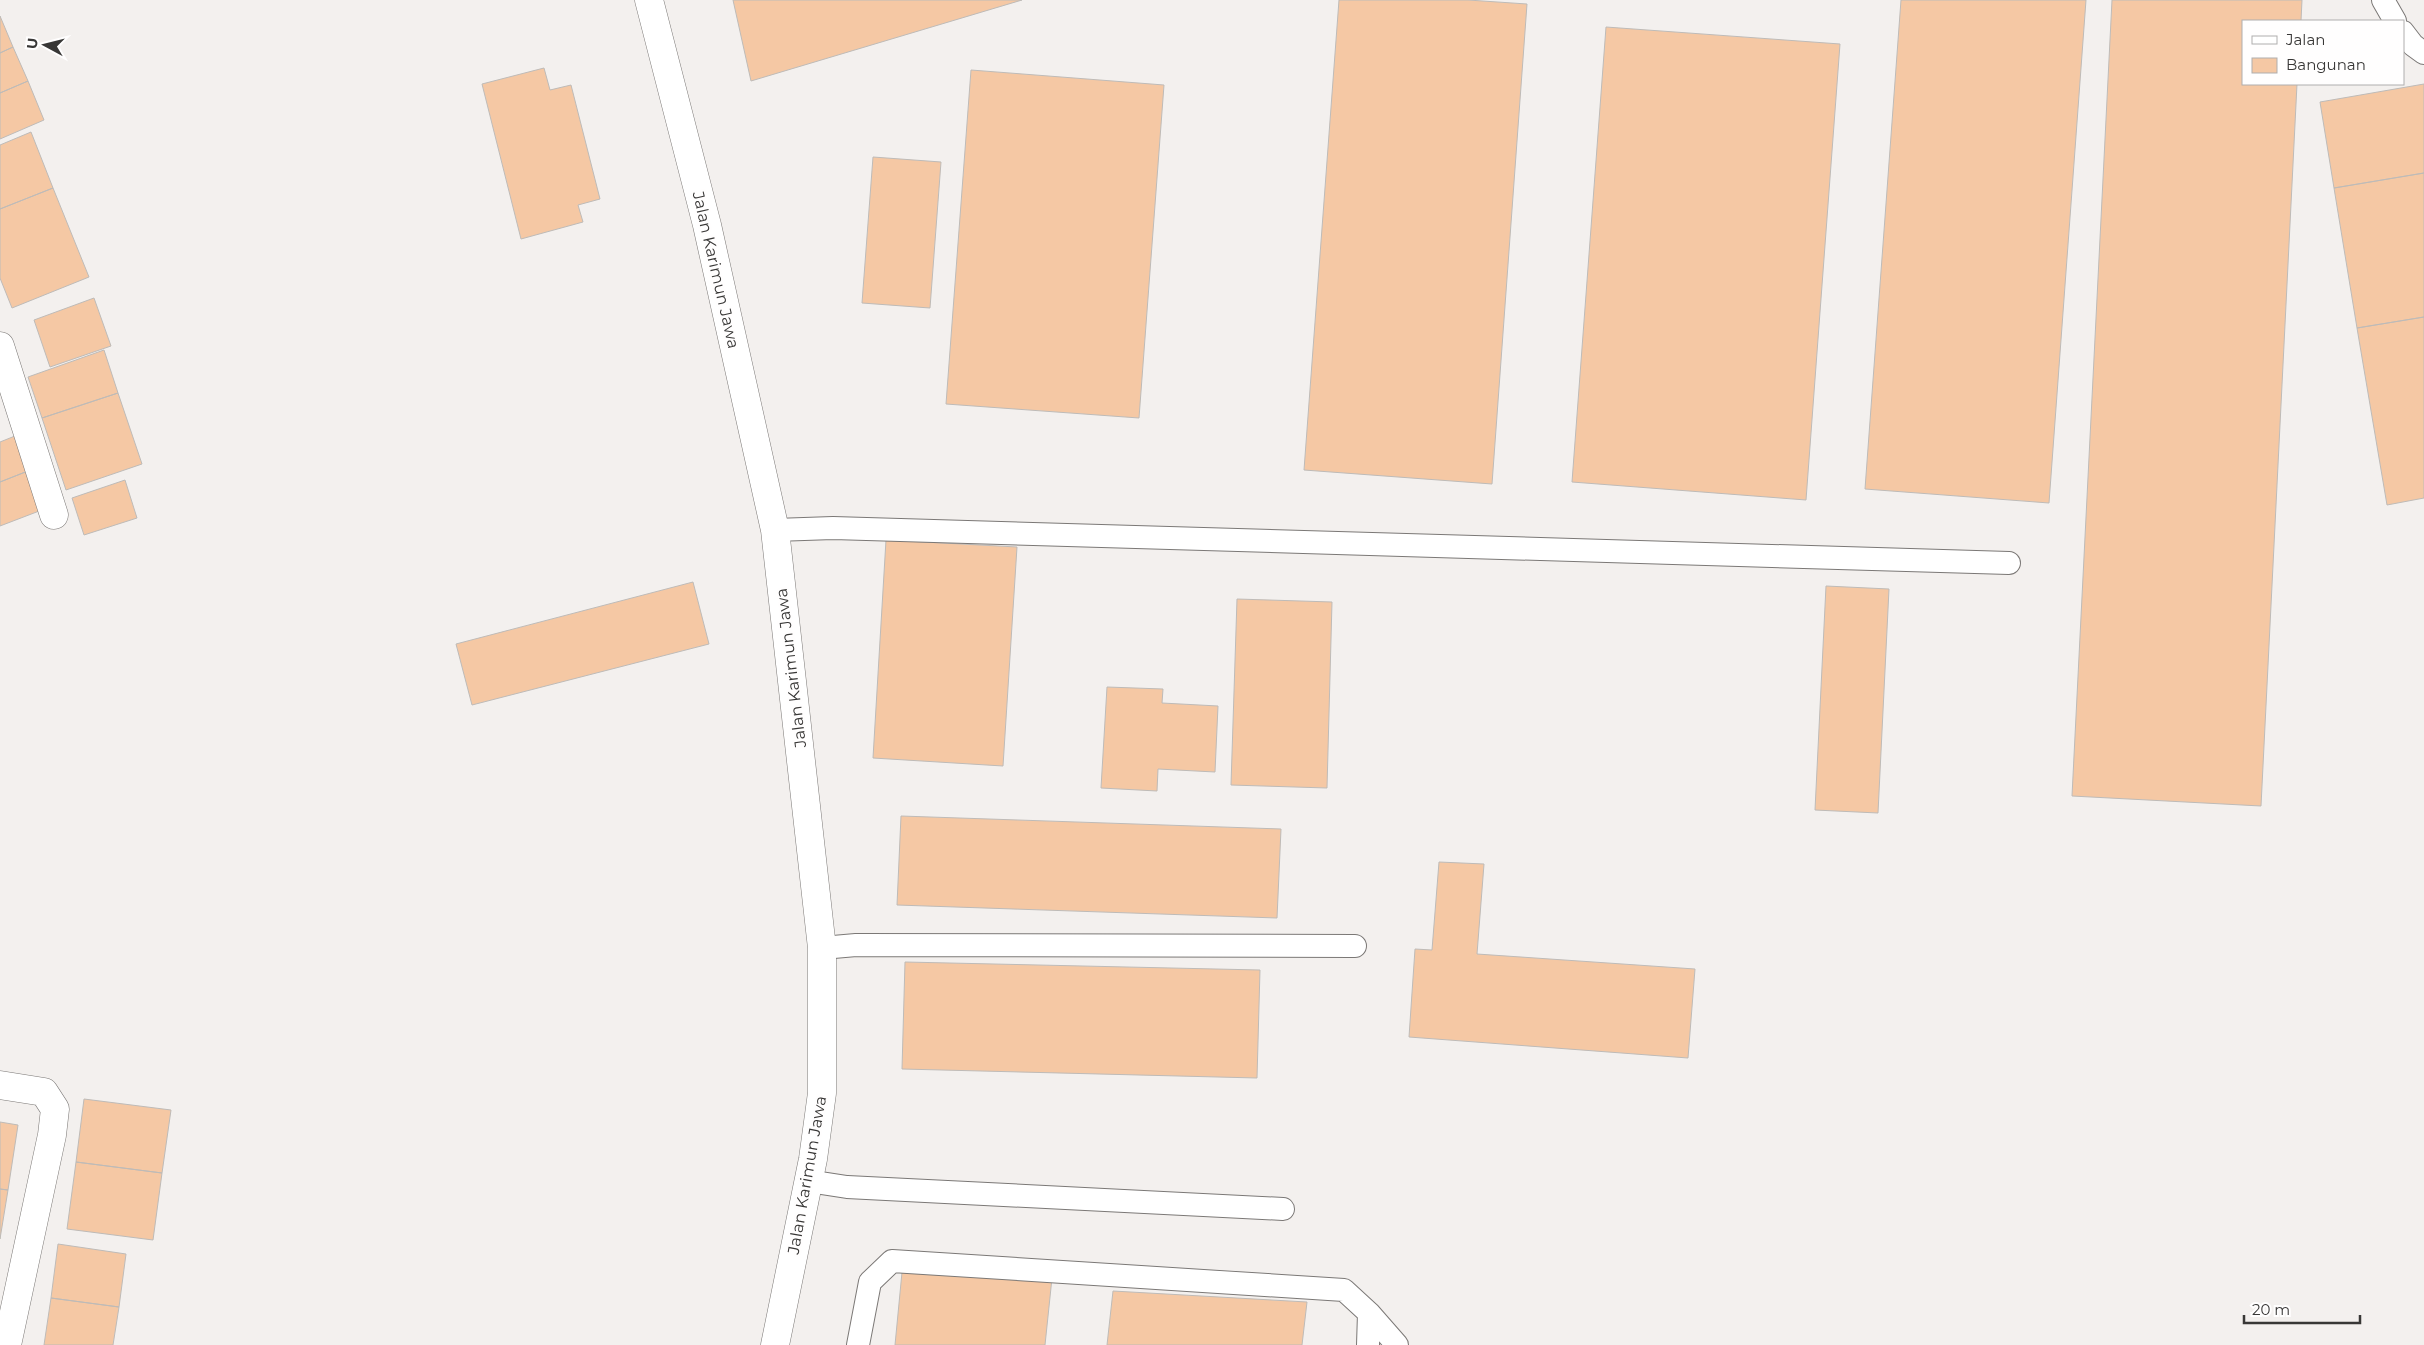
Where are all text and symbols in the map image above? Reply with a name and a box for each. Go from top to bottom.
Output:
north arrow [20,20,70,70]
legend [2242,20,2404,85]
text: Jalan [2285,30,2325,49]
text: U [22,37,42,50]
text: Bangunan [2286,55,2366,74]
street label: Jalan Karimun Jawa [688,189,743,350]
street label: Jalan Karimun Jawa [772,587,810,750]
street label: Jalan Karimun Jawa [784,1094,830,1257]
scale bar [2244,1292,2360,1324]
text: 20 m [2252,1300,2290,1319]

